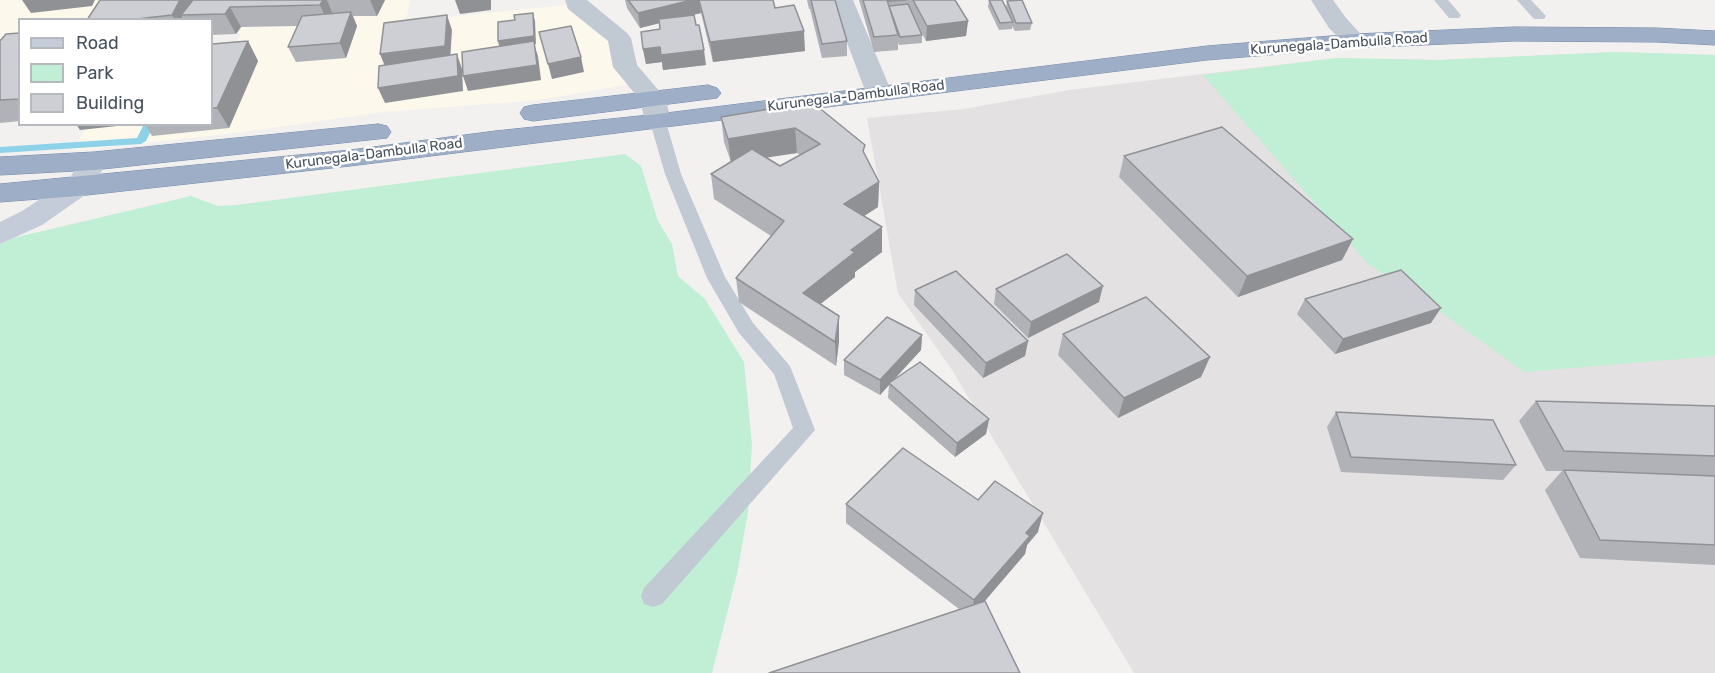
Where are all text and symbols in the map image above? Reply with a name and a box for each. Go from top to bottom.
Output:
legend [18,18,213,126]
street label: Kurunegala-Dambulla Road [1250,29,1428,59]
text: Road [76,32,119,54]
text: Park [76,62,113,84]
street label: Kurunegala-Dambulla Road [767,77,945,115]
text: Building [76,92,144,114]
street label: Kurunegala-Dambulla Road [285,135,463,173]

